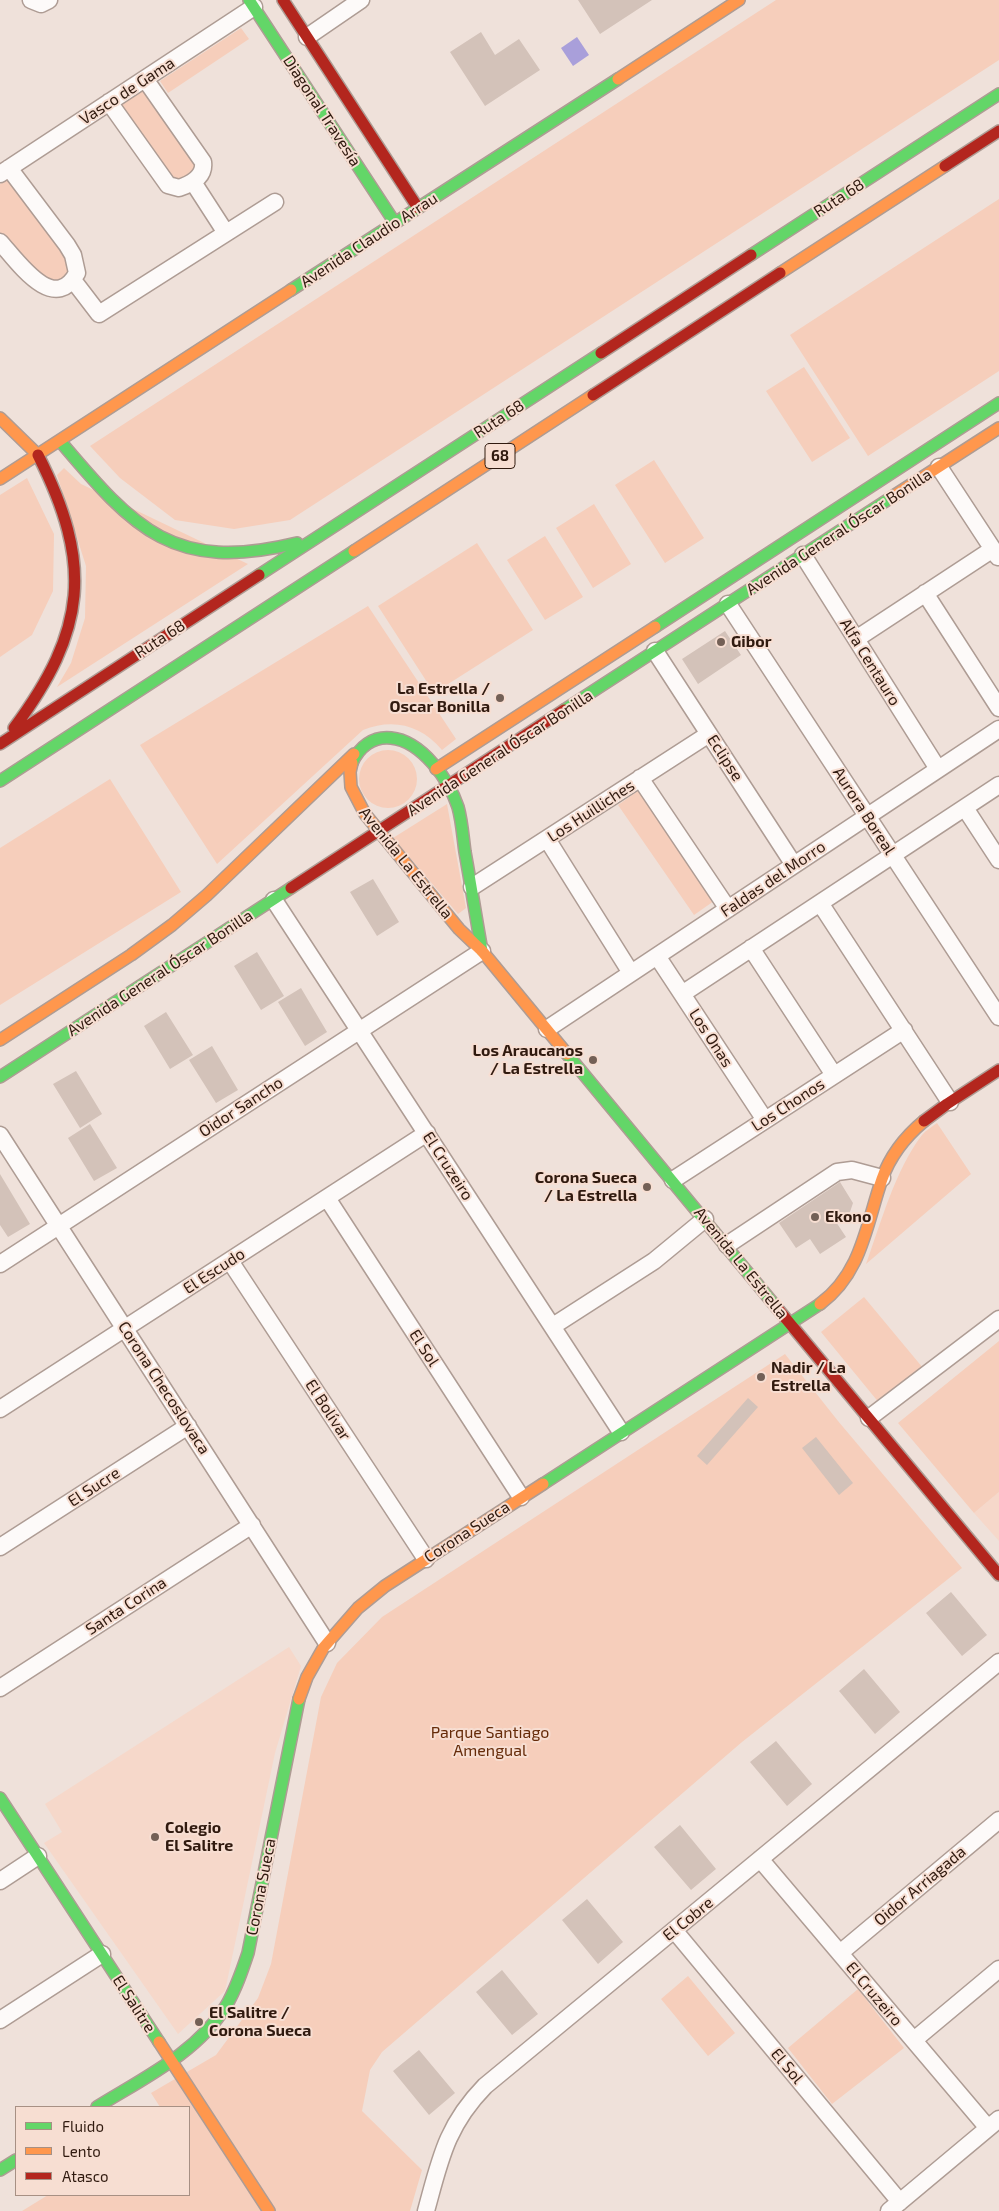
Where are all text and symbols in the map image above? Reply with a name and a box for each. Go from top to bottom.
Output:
street label: Diagonal Travesía [279,52,365,170]
street label: Vasco de Gama [76,53,178,129]
street label: Ruta 68 [810,175,868,221]
street label: Avenida Claudio Arrau [297,188,441,292]
street label: Ruta 68 [470,396,528,442]
road number: 68 [485,444,515,468]
street label: Avenida General Óscar Bonilla [743,465,935,599]
street label: Alfa Centauro [836,615,904,709]
street label: Ruta 68 [131,616,189,662]
place label: Gibor [731,632,772,652]
marker: Gibor [715,636,727,648]
place label: La Estrella / Oscar Bonilla [390,679,490,717]
street label: Avenida General Óscar Bonilla [404,686,596,820]
marker: La Estrella / Oscar Bonilla [494,692,506,704]
street label: Eclipse [703,731,747,785]
street label: Aurora Boreal [829,764,899,858]
street label: Los Huilliches [544,776,638,846]
street label: Avenida La Estrella [355,803,457,923]
street label: Faldas del Morro [717,837,829,921]
street label: Avenida General Óscar Bonilla [64,906,256,1040]
street label: Los Onas [685,1005,737,1071]
place label: Los Araucanos / La Estrella [472,1041,583,1079]
marker: Los Araucanos / La Estrella [587,1054,599,1066]
street label: Oidor Sancho [195,1073,287,1141]
street label: Los Chonos [748,1074,828,1136]
street label: El Cruzeiro [419,1128,477,1204]
place label: Corona Sueca / La Estrella [535,1168,637,1206]
marker: Corona Sueca / La Estrella [641,1181,653,1193]
street label: Avenida La Estrella [690,1203,792,1323]
place label: Ekono [825,1207,871,1227]
marker: Ekono [809,1211,821,1223]
street label: El Escudo [180,1244,248,1298]
street label: Corona Checoslovaca [114,1318,214,1458]
street label: El Sol [405,1326,443,1370]
place label: Nadir / La Estrella [771,1358,846,1396]
marker: Nadir / La Estrella [755,1371,767,1383]
street label: El Bolívar [301,1376,355,1444]
street label: El Sucre [64,1463,124,1511]
street label: Corona Sueca [420,1497,514,1567]
street label: Santa Corina [82,1573,170,1639]
park label: Parque Santiago Amengual [431,1723,549,1761]
place label: Colegio El Salitre [165,1818,233,1856]
marker: Colegio El Salitre [149,1831,161,1843]
street label: Corona Sueca [242,1837,280,1937]
street label: Oidor Arriagada [870,1842,970,1930]
street label: El Cobre [659,1893,717,1945]
street label: El Cruzeiro [842,1958,906,2030]
street label: El Salitre [108,1972,160,2036]
place label: El Salitre / Corona Sueca [209,2003,311,2041]
marker: El Salitre / Corona Sueca [193,2016,205,2028]
street label: El Sol [767,2044,807,2088]
legend [15,2106,190,2196]
text: Fluido [62,2117,104,2135]
text: Lento [62,2142,101,2160]
text: Atasco [62,2167,108,2185]

